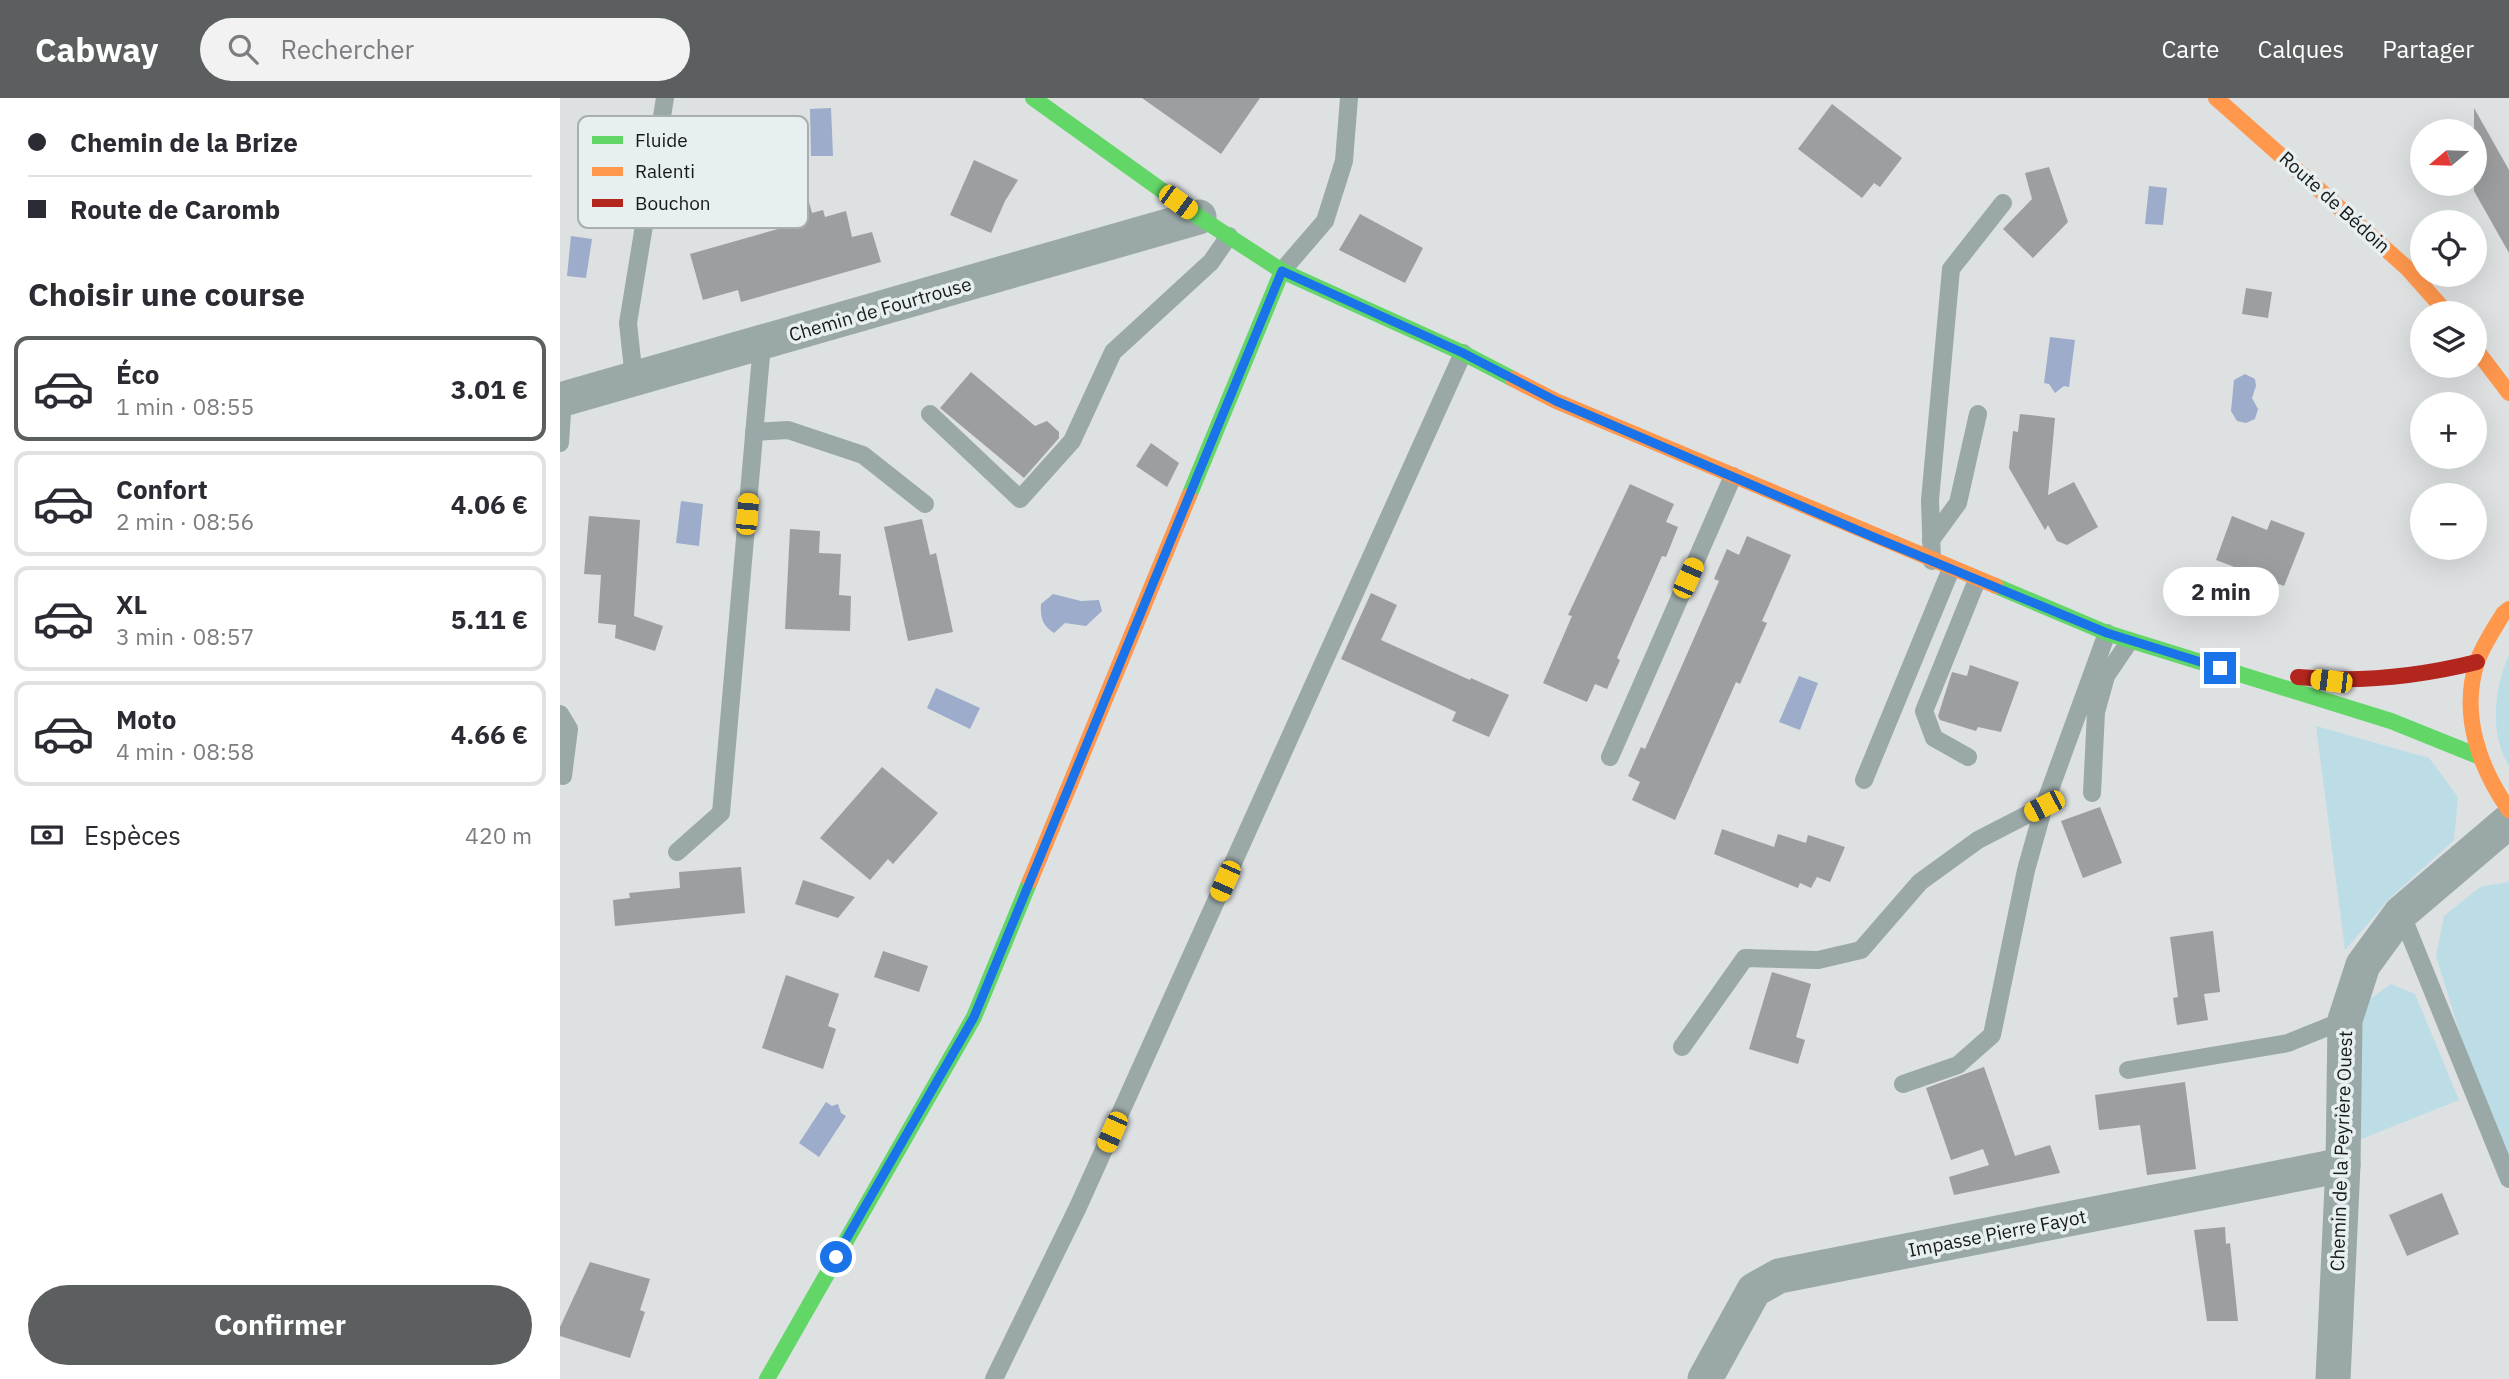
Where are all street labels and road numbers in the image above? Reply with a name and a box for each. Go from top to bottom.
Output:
street label: Route de Bédoin [2275,146,2395,258]
street label: Chemin de Fourtrouse [786,271,974,347]
street label: Chemin de la Peyrière Ouest [2325,1030,2357,1272]
street label: Impasse Pierre Fayot [1906,1204,2088,1262]

